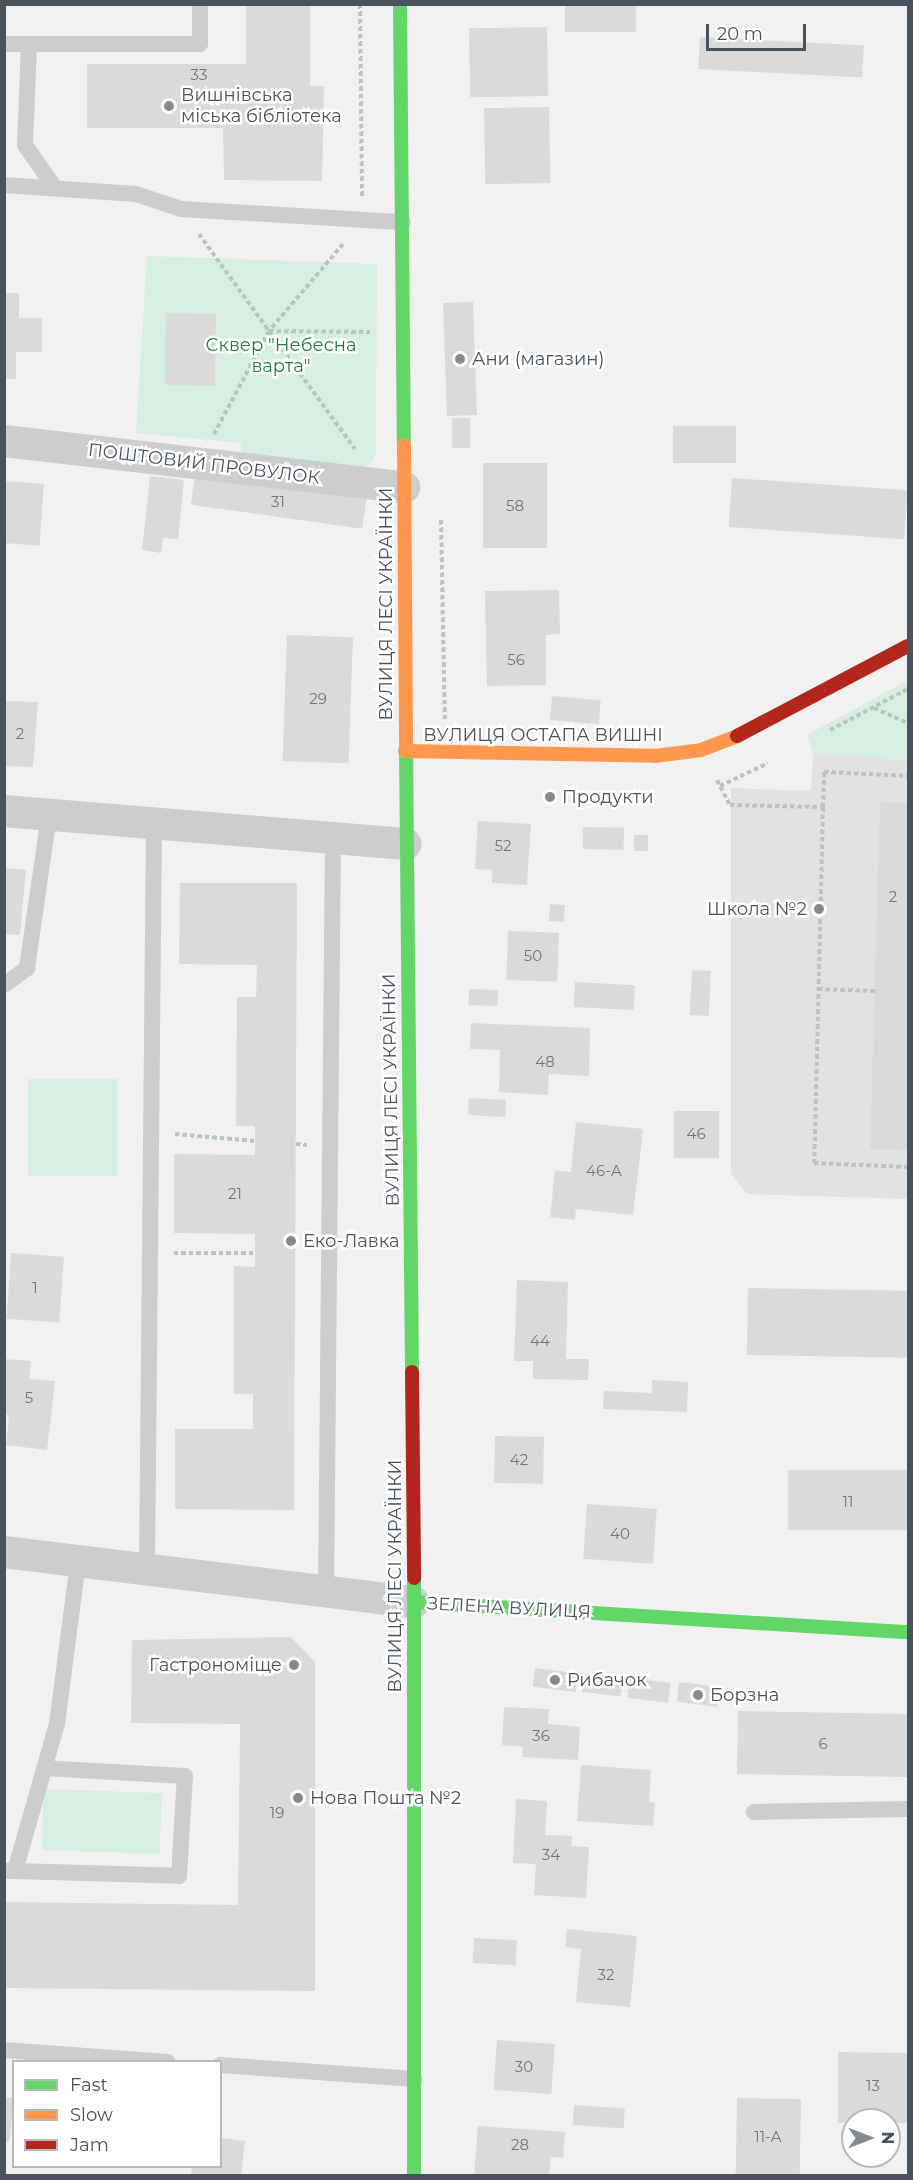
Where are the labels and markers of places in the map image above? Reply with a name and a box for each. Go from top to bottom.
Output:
place label: Вишнівська міська бібліотека [181,85,342,128]
marker: Вишнівська міська бібліотека [162,99,176,113]
place label: Ани (магазин) [472,348,604,370]
marker: Ани (магазин) [453,352,467,366]
place label: Продукти [562,786,654,808]
marker: Продукти [543,790,557,804]
place label: Школа №2 [707,898,807,920]
marker: Школа №2 [812,902,826,916]
place label: Еко-Лавка [303,1230,399,1252]
marker: Еко-Лавка [284,1234,298,1248]
place label: Гастрономіще [149,1654,282,1676]
marker: Гастрономіще [287,1658,301,1672]
place label: Рибачок [567,1669,647,1691]
marker: Рибачок [548,1673,562,1687]
place label: Борзна [710,1684,779,1706]
marker: Борзна [691,1688,705,1702]
place label: Нова Пошта №2 [310,1787,461,1809]
marker: Нова Пошта №2 [291,1791,305,1805]

